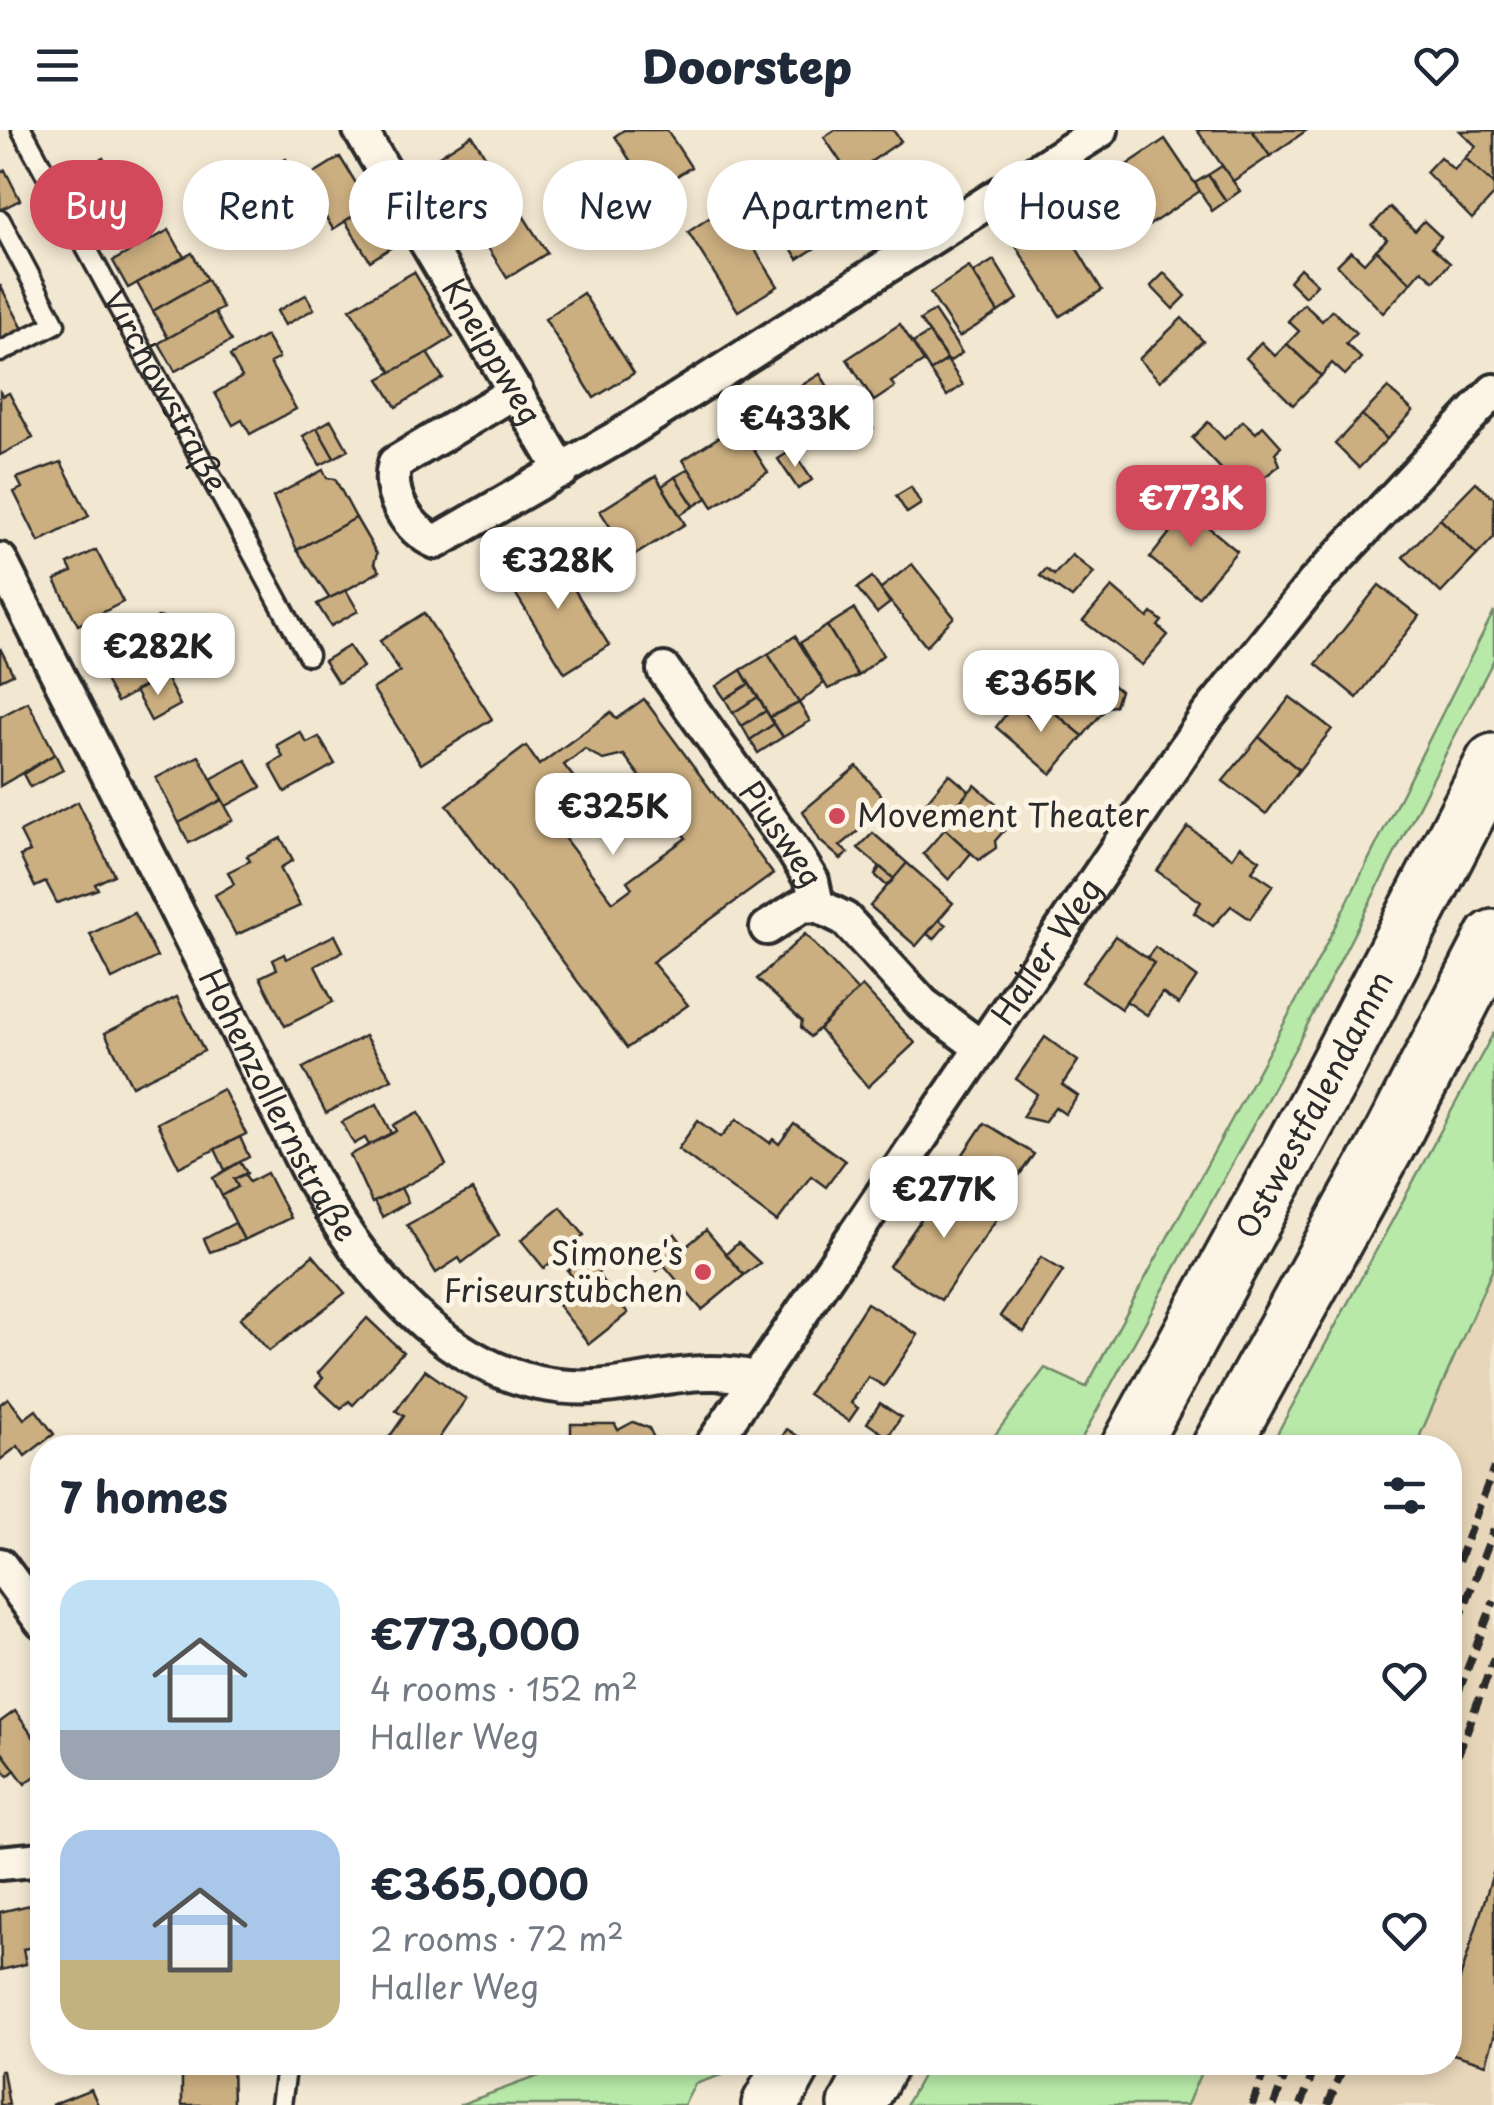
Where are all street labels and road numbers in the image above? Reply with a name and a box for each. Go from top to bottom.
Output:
street label: Kneippweg [431,268,556,433]
street label: Virchowstraße [91,281,241,501]
street label: Piusweg [729,770,836,896]
street label: Haller Weg [978,867,1113,1034]
street label: Hohenzollernstraße [188,960,371,1251]
street label: Ostwestfalendamm [1222,962,1404,1247]

